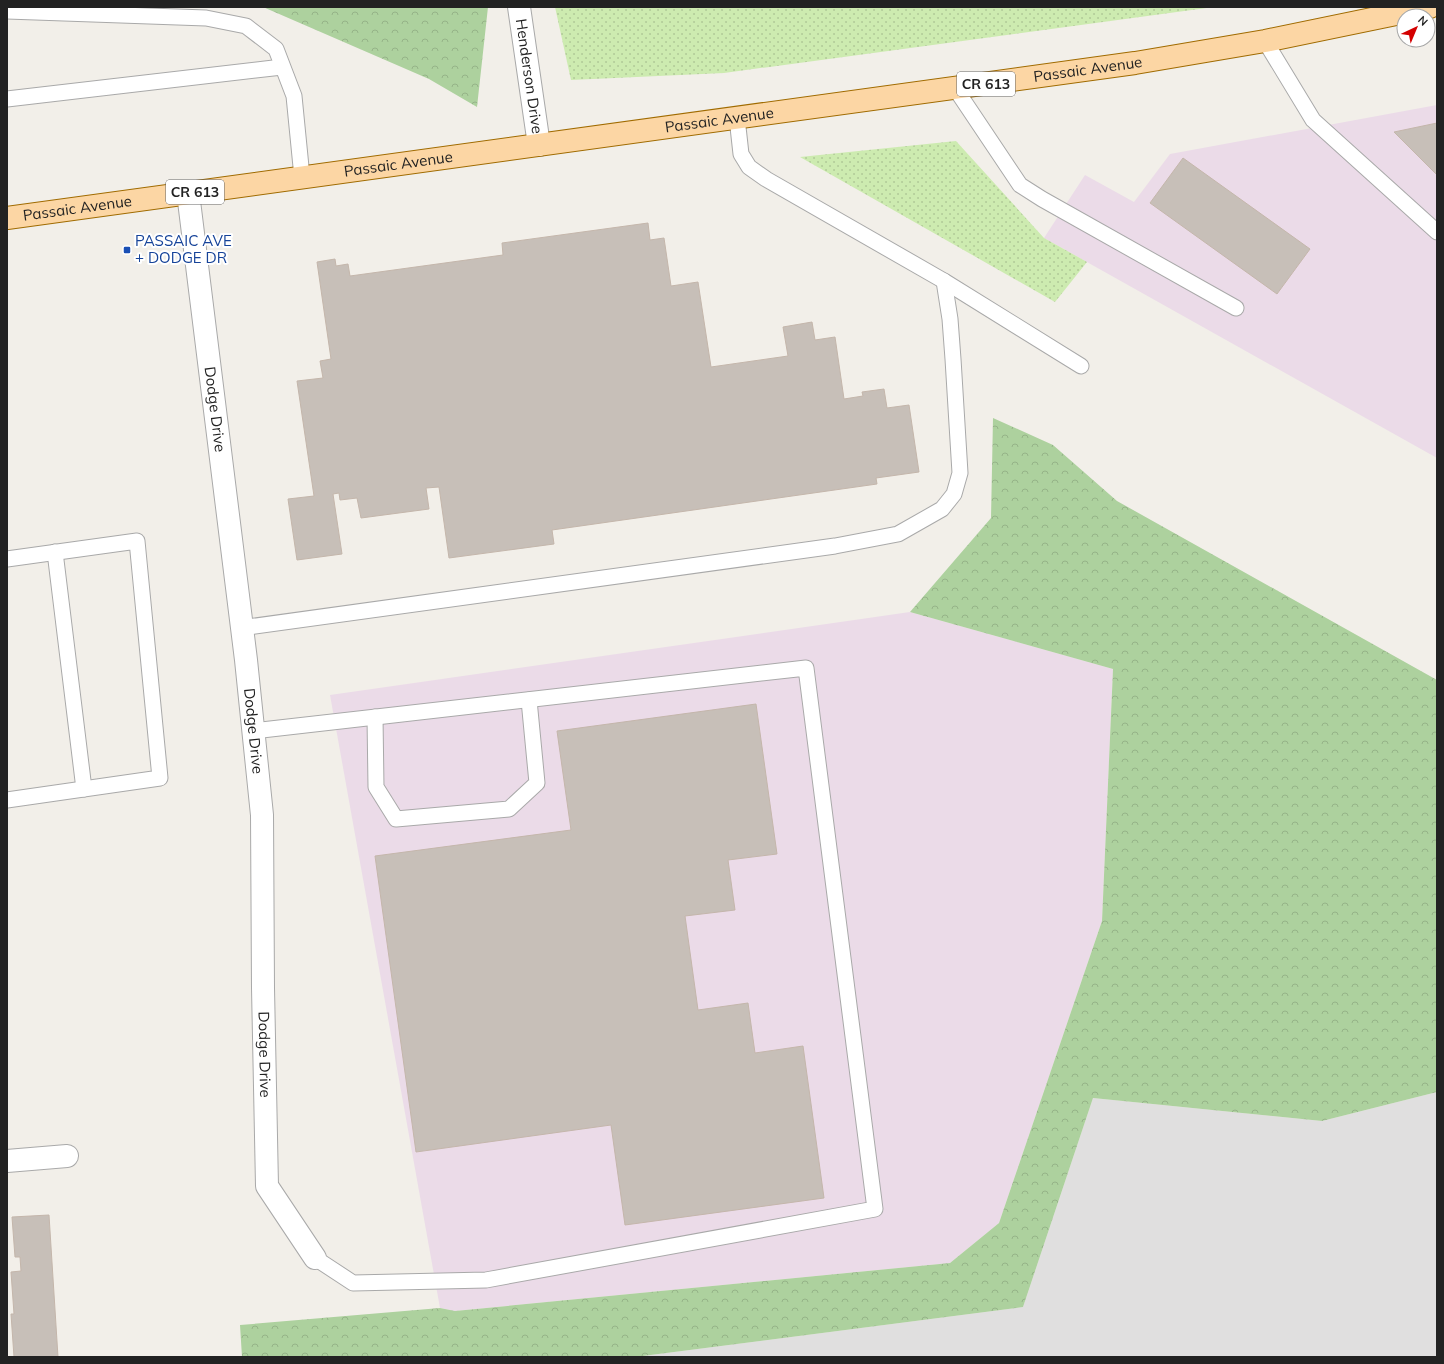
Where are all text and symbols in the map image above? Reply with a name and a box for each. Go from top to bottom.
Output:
north arrow [1396,8,1436,48]
text: N [1415,13,1431,29]
street label: Henderson Drive [512,17,547,135]
street label: Passaic Avenue [1032,52,1144,86]
road number: CR 613 [957,72,1015,96]
street label: Passaic Avenue [664,103,775,136]
street label: Passaic Avenue [343,147,454,181]
road number: CR 613 [166,180,224,204]
street label: Passaic Avenue [22,191,133,225]
place label: PASSAIC AVE + DODGE DR [135,231,232,267]
marker: PASSAIC AVE + DODGE DR [122,245,132,255]
street label: Dodge Drive [201,365,230,453]
street label: Dodge Drive [240,687,268,775]
street label: Dodge Drive [254,1011,275,1098]

